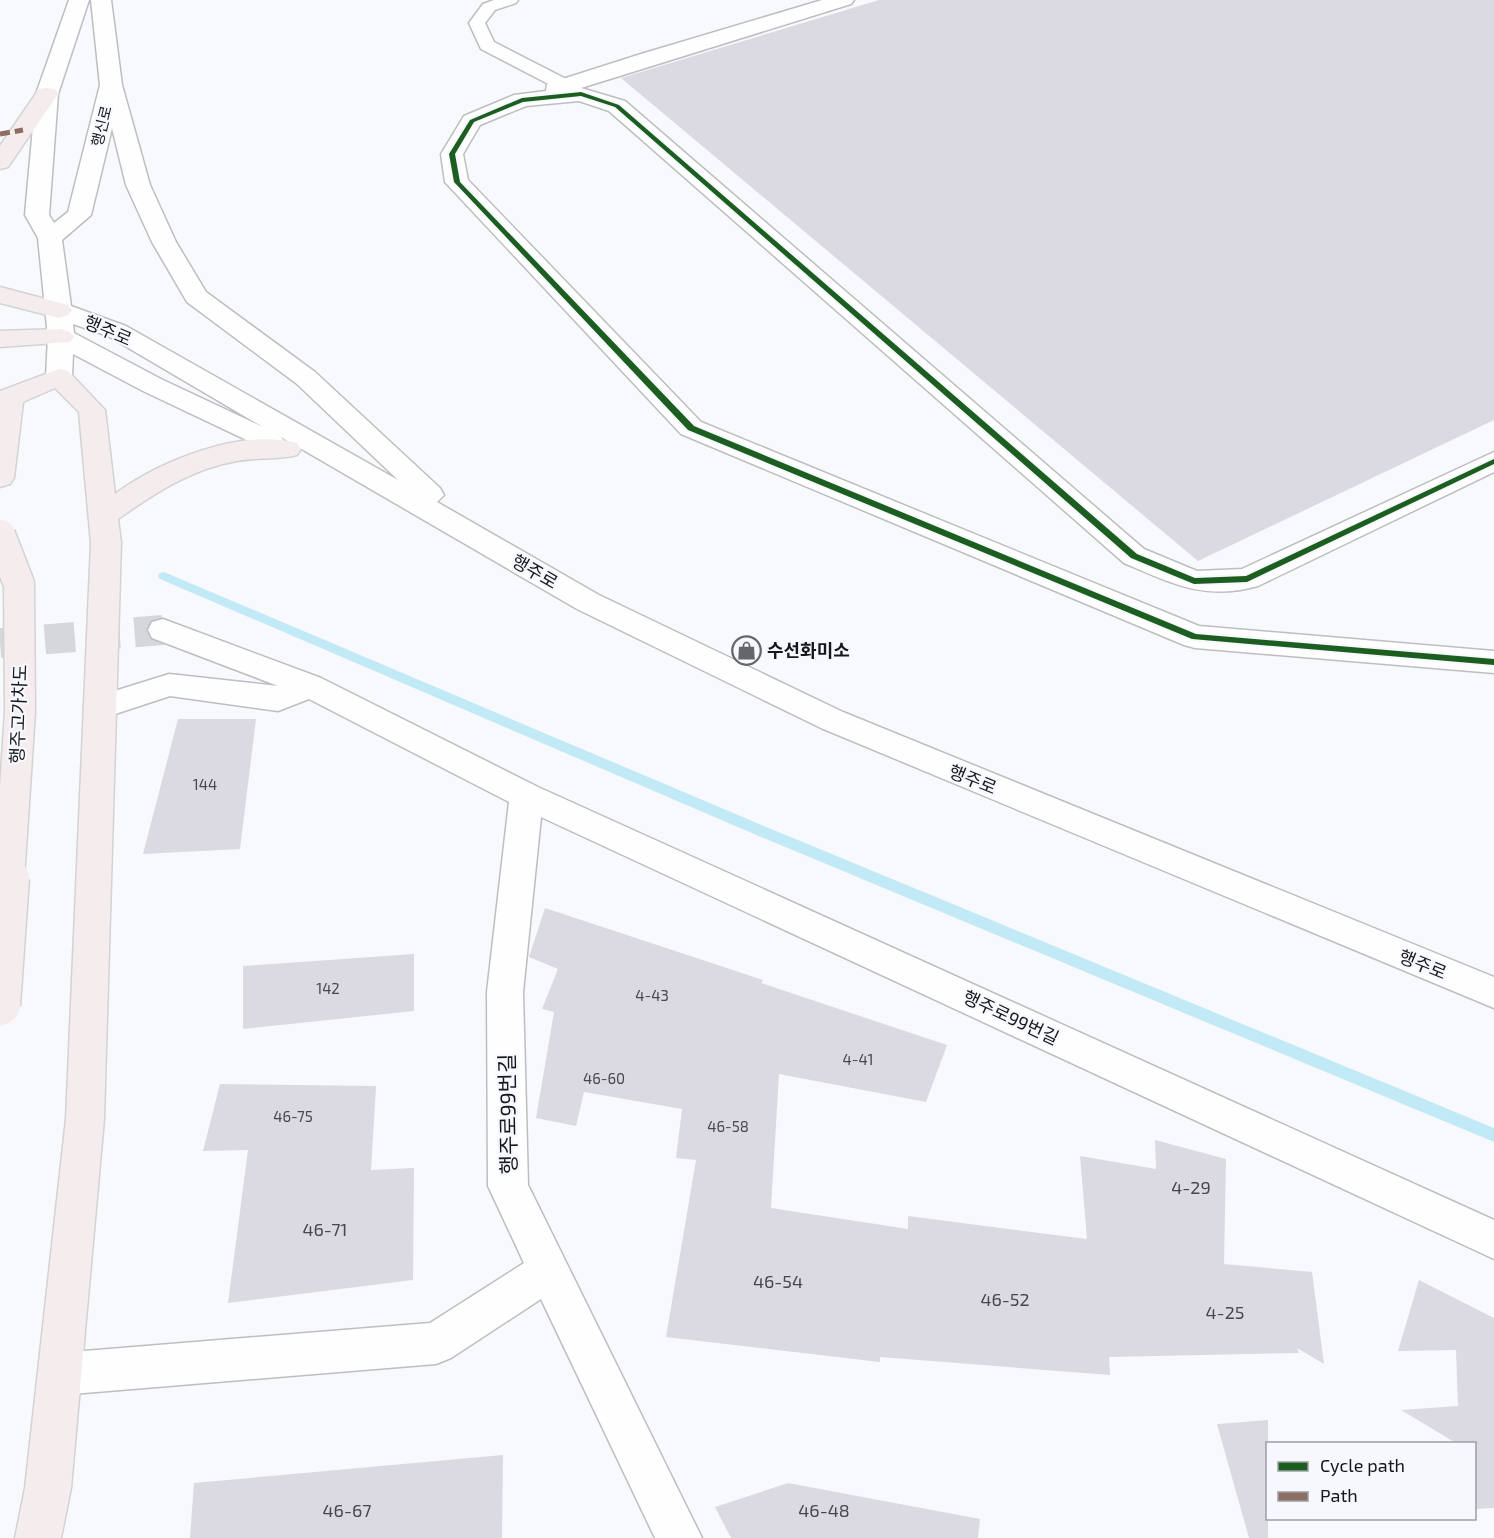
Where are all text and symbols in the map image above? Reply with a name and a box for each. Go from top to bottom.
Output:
street label: 행신로 [87,104,115,148]
street label: 행주로 [81,310,135,350]
street label: 행주로 [508,549,562,593]
shop icon: 수선화미소 [730,634,762,666]
place label: 수선화미소 [767,639,850,661]
street label: 행주고가차도 [5,664,31,764]
street label: 행주로 [946,759,1000,799]
house number: 144 [193,775,217,793]
street label: 행주로 [1396,944,1450,984]
house number: 142 [316,979,340,997]
street label: 행주로99번길 [959,985,1063,1049]
house number: 4-43 [635,986,669,1004]
house number: 4-41 [842,1050,874,1068]
street label: 행주로99번길 [493,1053,521,1175]
house number: 46-60 [583,1069,625,1087]
house number: 46-75 [273,1107,313,1125]
house number: 46-58 [707,1117,749,1135]
house number: 4-29 [1171,1176,1211,1198]
house number: 46-71 [302,1218,348,1240]
house number: 46-54 [753,1270,803,1292]
house number: 46-52 [980,1288,1030,1310]
house number: 4-25 [1206,1301,1244,1323]
legend [1266,1442,1476,1520]
text: Cycle path [1320,1454,1405,1476]
text: Path [1320,1484,1358,1506]
house number: 46-67 [323,1499,371,1521]
house number: 46-48 [798,1499,850,1521]

